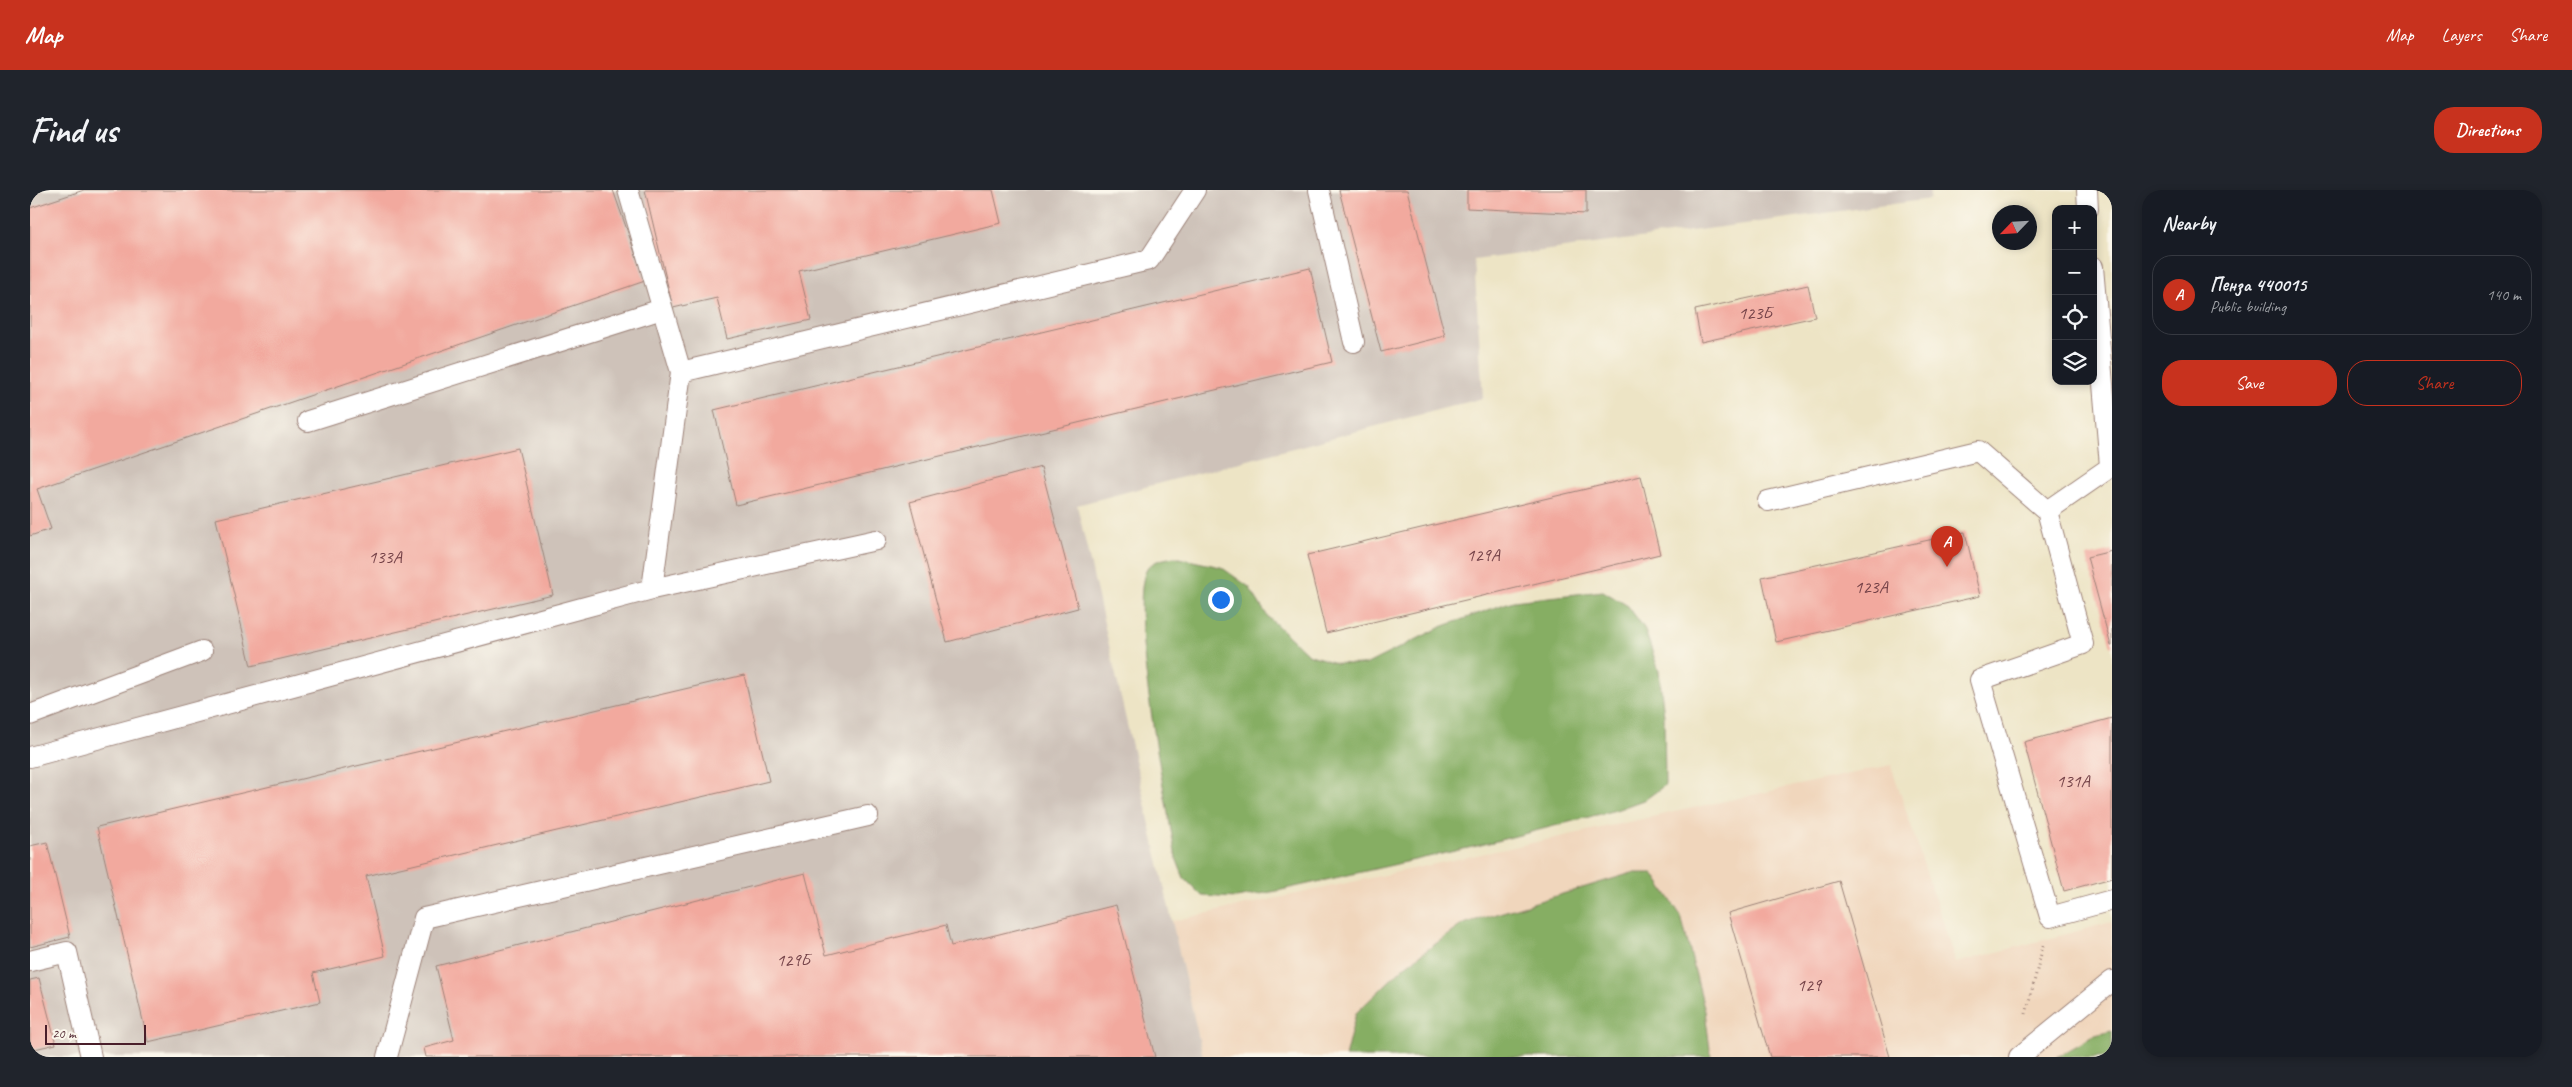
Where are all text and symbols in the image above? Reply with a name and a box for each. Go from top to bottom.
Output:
text: Map [25,20,62,50]
text: Map [2386,24,2414,46]
text: Layers [2442,24,2481,46]
text: Share [2509,24,2547,46]
button: Directions [2434,107,2542,153]
text: Find us [30,108,117,153]
north arrow [1992,205,2037,250]
map controls [2052,205,2097,385]
button: + [2052,205,2097,250]
text: Nearby [2162,210,2215,236]
button: − [2052,250,2097,295]
text: Пенза 440015 [2210,273,2306,297]
text: A [2175,285,2183,305]
text: 140 m [2487,285,2521,305]
button: locate [2052,295,2097,340]
text: Public building [2210,297,2286,317]
house number: 123Б [1738,302,1775,324]
button: layers [2052,340,2097,385]
button: Save [2162,360,2337,406]
button: Share [2347,360,2522,406]
pin: A [1931,526,1963,567]
house number: 129А [1466,544,1501,566]
house number: 133А [368,546,403,568]
house number: 123А [1854,576,1889,598]
your location [1208,587,1234,613]
house number: 131А [2056,770,2091,792]
house number: 129Б [776,949,813,971]
house number: 129 [1797,974,1823,996]
scale bar [45,1022,146,1045]
text: 20 m [52,1025,76,1042]

